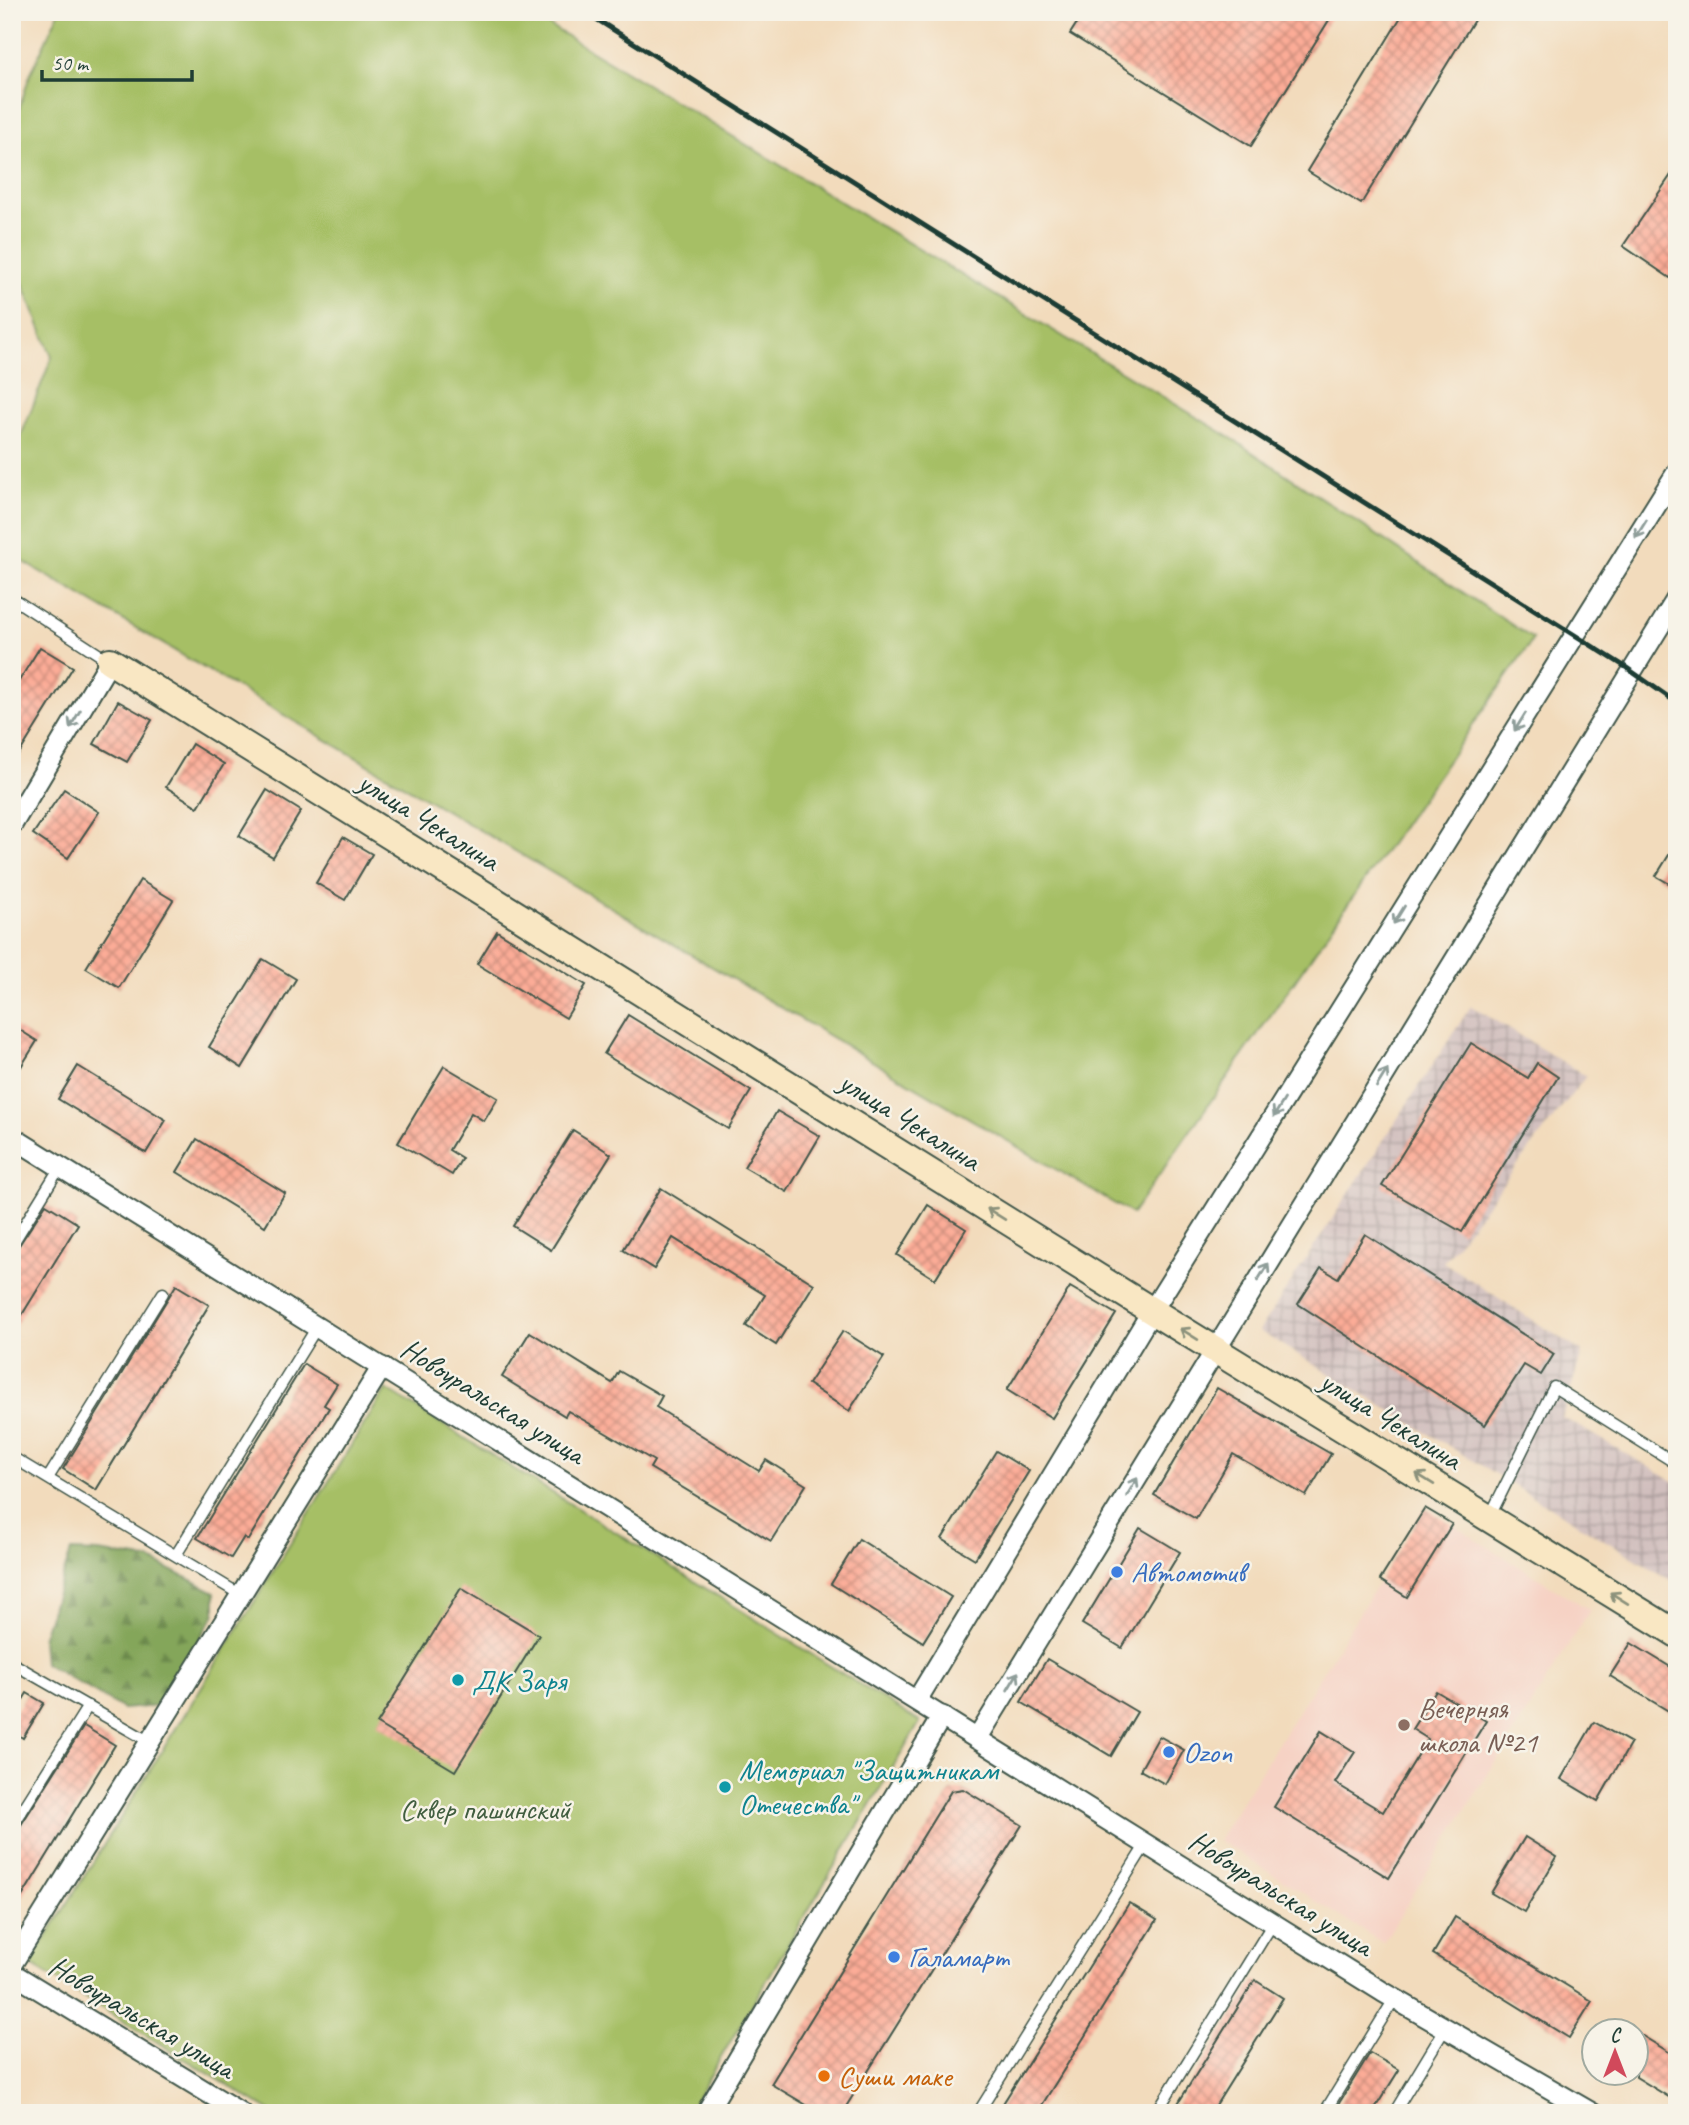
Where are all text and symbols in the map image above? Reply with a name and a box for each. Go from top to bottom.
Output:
scale bar [42,38,192,82]
text: 50 m [52,50,90,76]
one-way arrow [1633,519,1647,539]
one-way arrow [68,709,82,729]
one-way arrow [1512,712,1526,732]
street label: улица Чекалина [349,761,508,880]
one-way arrow [1392,905,1406,925]
street label: улица Чекалина [830,1061,989,1180]
one-way arrow [1375,1069,1390,1088]
one-way arrow [1271,1098,1286,1117]
one-way arrow [987,1207,1006,1222]
one-way arrow [1257,1262,1271,1282]
one-way arrow [1180,1327,1200,1341]
street label: Новоуральская улица [394,1329,594,1474]
street label: улица Чекалина [1311,1360,1470,1479]
one-way arrow [1415,1472,1435,1486]
one-way arrow [1125,1477,1139,1497]
place label: Автомотив [1131,1553,1250,1591]
marker: Автомотив [1109,1564,1125,1580]
one-way arrow [1609,1591,1629,1605]
place label: ДК Заря [472,1661,568,1699]
one-way arrow [1006,1671,1020,1691]
marker: ДК Заря [450,1672,466,1688]
place label: Вечерняя школа №21 [1418,1689,1539,1761]
marker: Вечерняя школа №21 [1396,1717,1412,1733]
place label: Ozon [1183,1733,1233,1771]
marker: Ozon [1161,1744,1177,1760]
place label: Мемориал "Защитникам Отечества" [739,1751,1000,1823]
marker: Мемориал "Защитникам Отечества" [717,1779,733,1795]
park label: Сквер пашинский [400,1790,572,1828]
street label: Новоуральская улица [1182,1821,1382,1966]
place label: Галамарт [908,1938,1011,1976]
street label: Новоуральская улица [42,1947,244,2089]
marker: Галамарт [886,1949,902,1965]
north arrow [1580,2016,1650,2086]
text: С [1610,2024,1622,2048]
place label: Суши маке [838,2057,954,2095]
marker: Суши маке [816,2068,832,2084]

